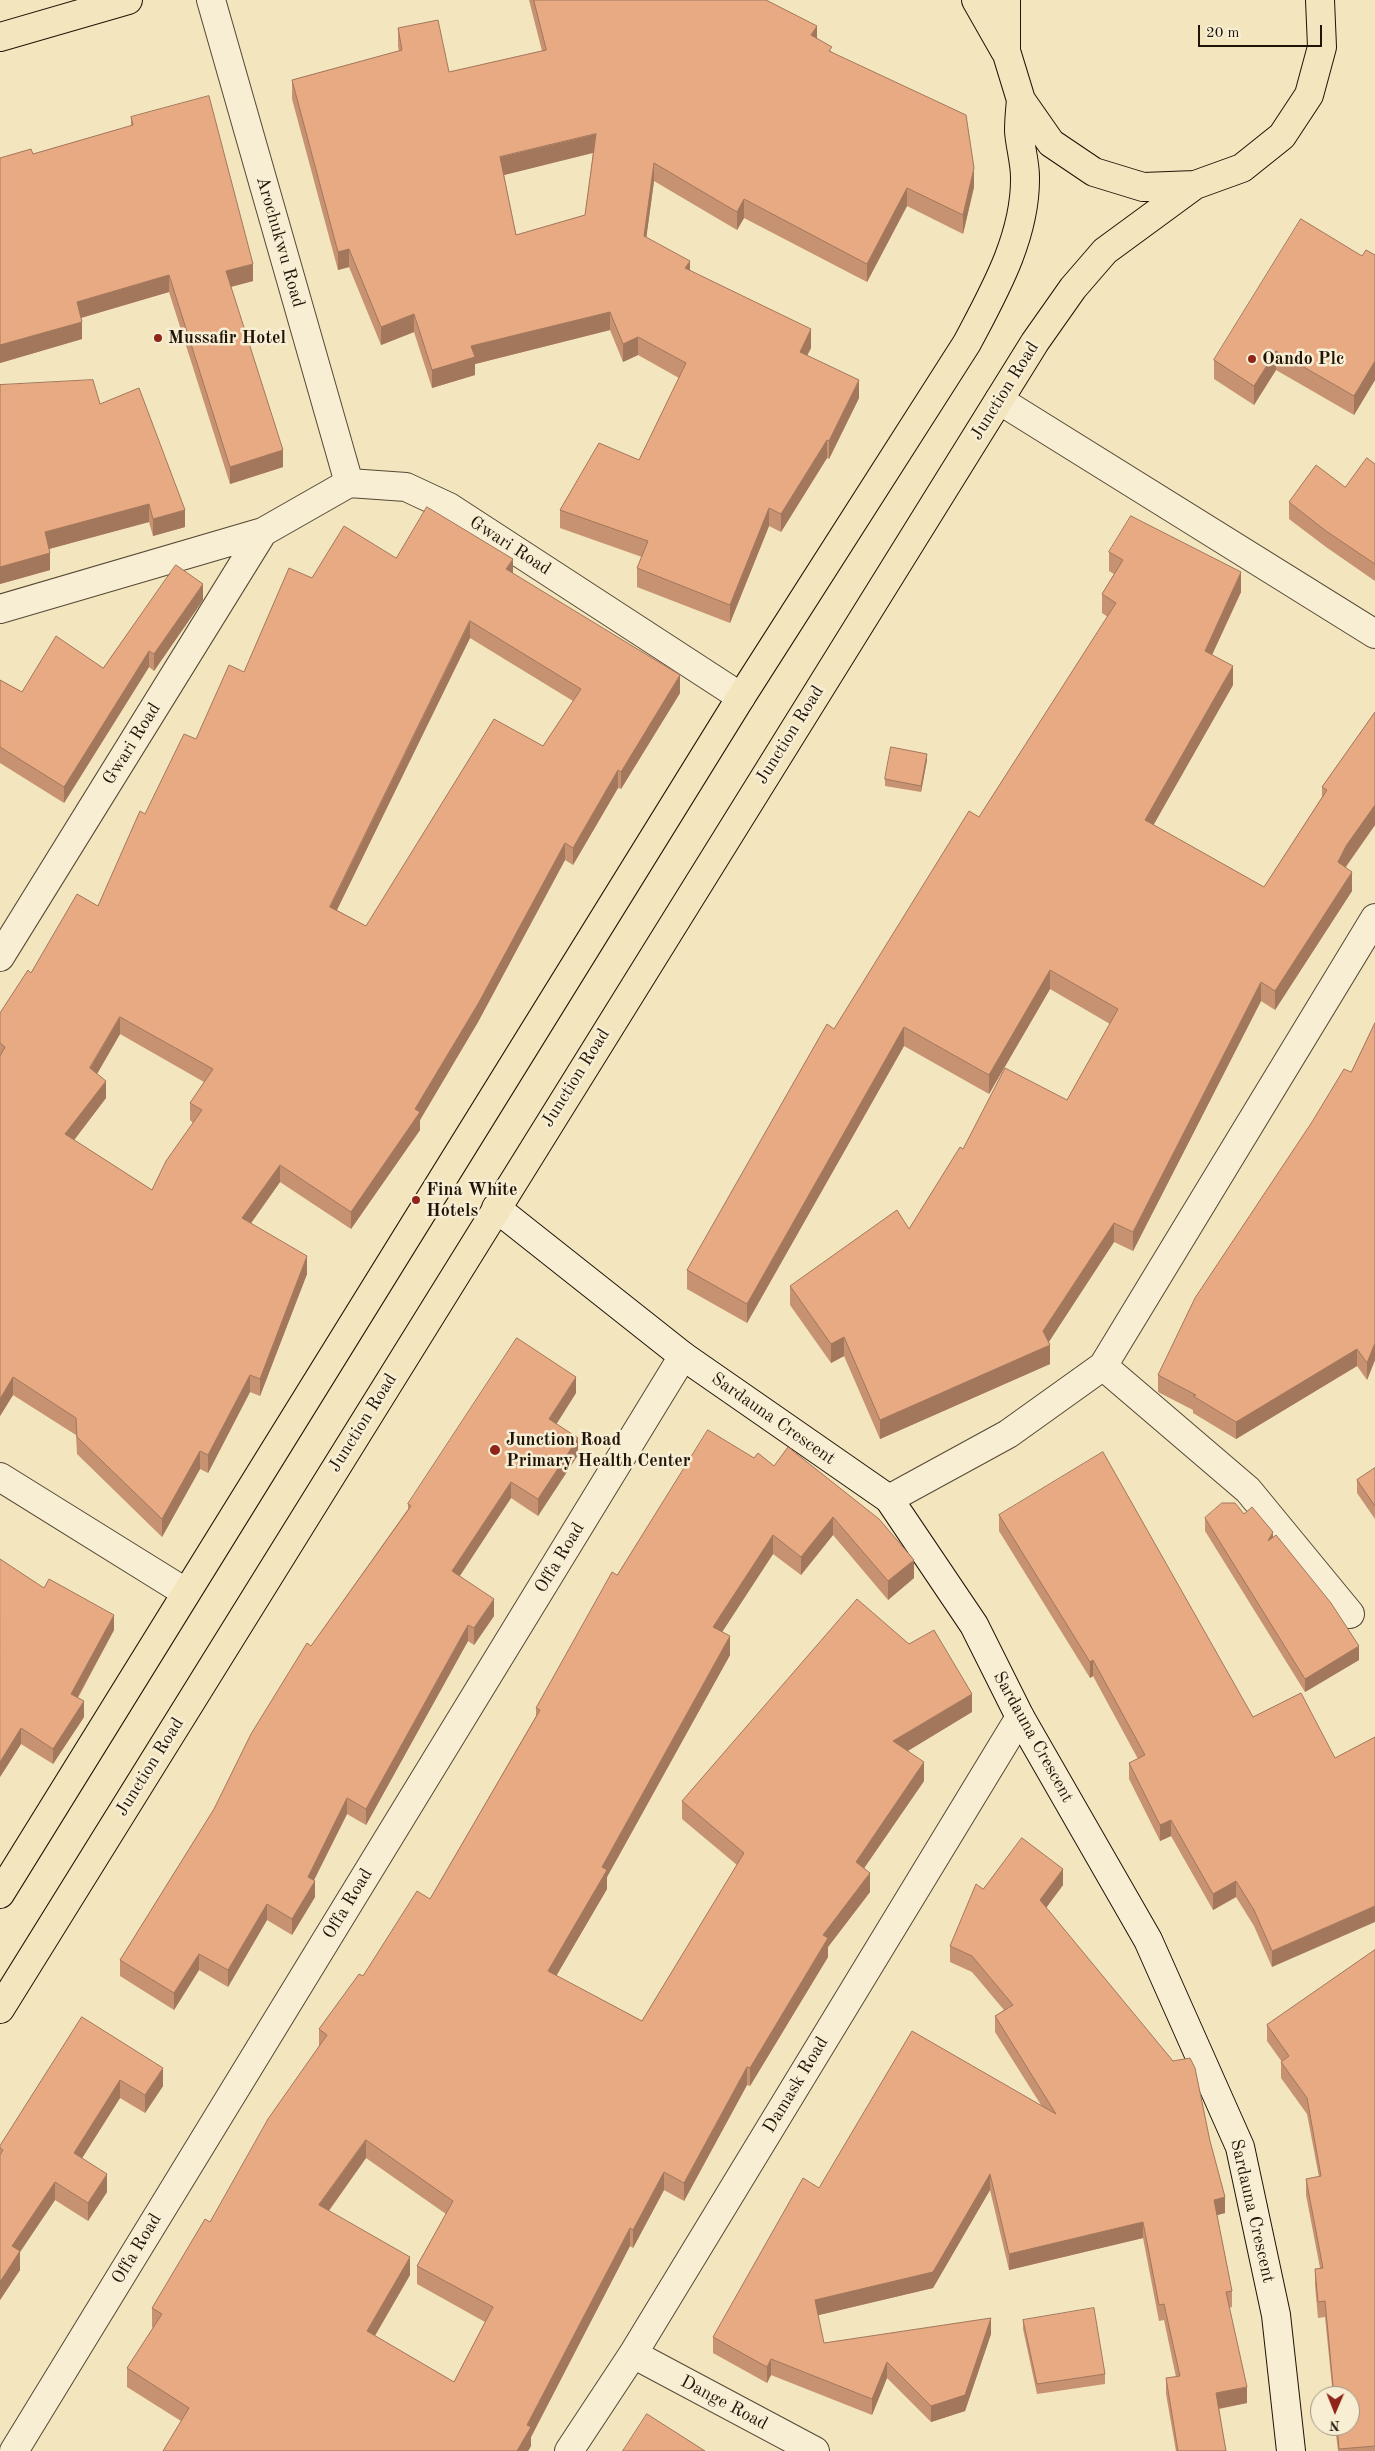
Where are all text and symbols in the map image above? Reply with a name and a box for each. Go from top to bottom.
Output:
scale bar [1200,15,1324,47]
text: 20 m [1206,26,1240,41]
street label: Arochukwu Road [251,174,309,310]
place label: Mussafir Hotel [168,327,286,349]
marker: Mussafir Hotel [152,332,164,344]
street label: Junction Road [966,338,1044,444]
place label: Oando Plc [1262,348,1344,370]
marker: Oando Plc [1246,353,1258,365]
street label: Gwari Road [465,512,555,580]
street label: Junction Road [751,682,829,788]
street label: Gwari Road [98,699,166,789]
street label: Junction Road [537,1025,615,1131]
place label: Fina White Hotels [426,1179,517,1222]
marker: Fina White Hotels [410,1194,422,1206]
street label: Sardauna Crescent [707,1368,839,1470]
street label: Junction Road [324,1370,402,1476]
place label: Junction Road Primary Health Center [506,1429,691,1472]
marker: Junction Road Primary Health Center [488,1443,502,1457]
street label: Offa Road [531,1519,589,1597]
street label: Sardauna Crescent [988,1668,1078,1806]
street label: Junction Road [111,1714,189,1820]
street label: Offa Road [319,1865,377,1943]
street label: Damask Road [759,2033,833,2137]
street label: Sardauna Crescent [1225,2137,1279,2285]
street label: Offa Road [108,2210,166,2288]
street label: Dange Road [677,2371,771,2435]
north arrow [1310,2386,1360,2436]
text: N [1329,2418,1340,2432]

